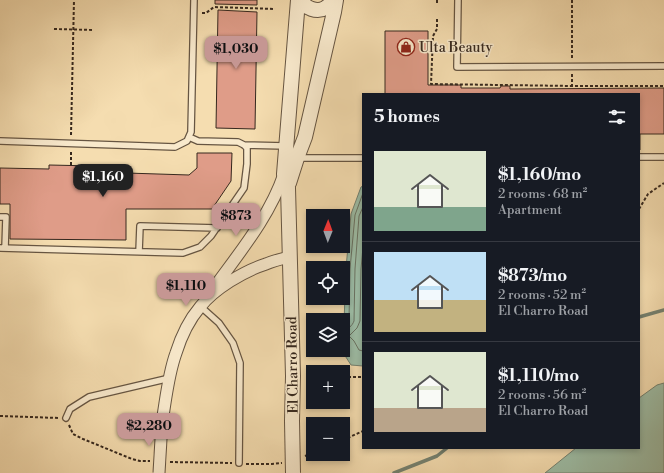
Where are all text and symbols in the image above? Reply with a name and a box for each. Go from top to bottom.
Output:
pin: $1,030 [203,36,269,70]
shop icon: Ulta Beauty [396,37,416,57]
place label: Ulta Beauty [419,39,493,57]
text: $1,030 [214,41,258,57]
text: 5 homes [374,106,440,128]
icon: filters [606,106,628,128]
pin: $1,160 [70,164,136,198]
text: $1,160/mo [498,164,581,186]
icon: home [406,167,454,215]
text: $1,160 [82,169,124,185]
text: 2 rooms · 68 m² [498,186,587,202]
text: Apartment [498,202,562,218]
pin: $873 [212,203,260,237]
text: $873 [220,208,252,224]
north arrow [306,209,350,253]
map controls [306,209,350,461]
button: locate [306,261,350,305]
text: $873/mo [498,265,567,287]
icon: home [406,268,454,316]
pin: $1,110 [153,273,219,307]
text: $1,110 [166,278,206,294]
text: 2 rooms · 52 m² [498,287,586,303]
text: El Charro Road [498,303,588,319]
button: layers [306,313,350,357]
street label: El Charro Road [283,316,303,414]
button: + [306,365,350,409]
text: $1,110/mo [498,365,579,387]
icon: home [406,368,454,416]
text: 2 rooms · 56 m² [498,387,586,403]
text: El Charro Road [498,403,588,419]
pin: $2,280 [116,413,182,447]
button: − [306,417,350,461]
text: $2,280 [126,418,172,434]

